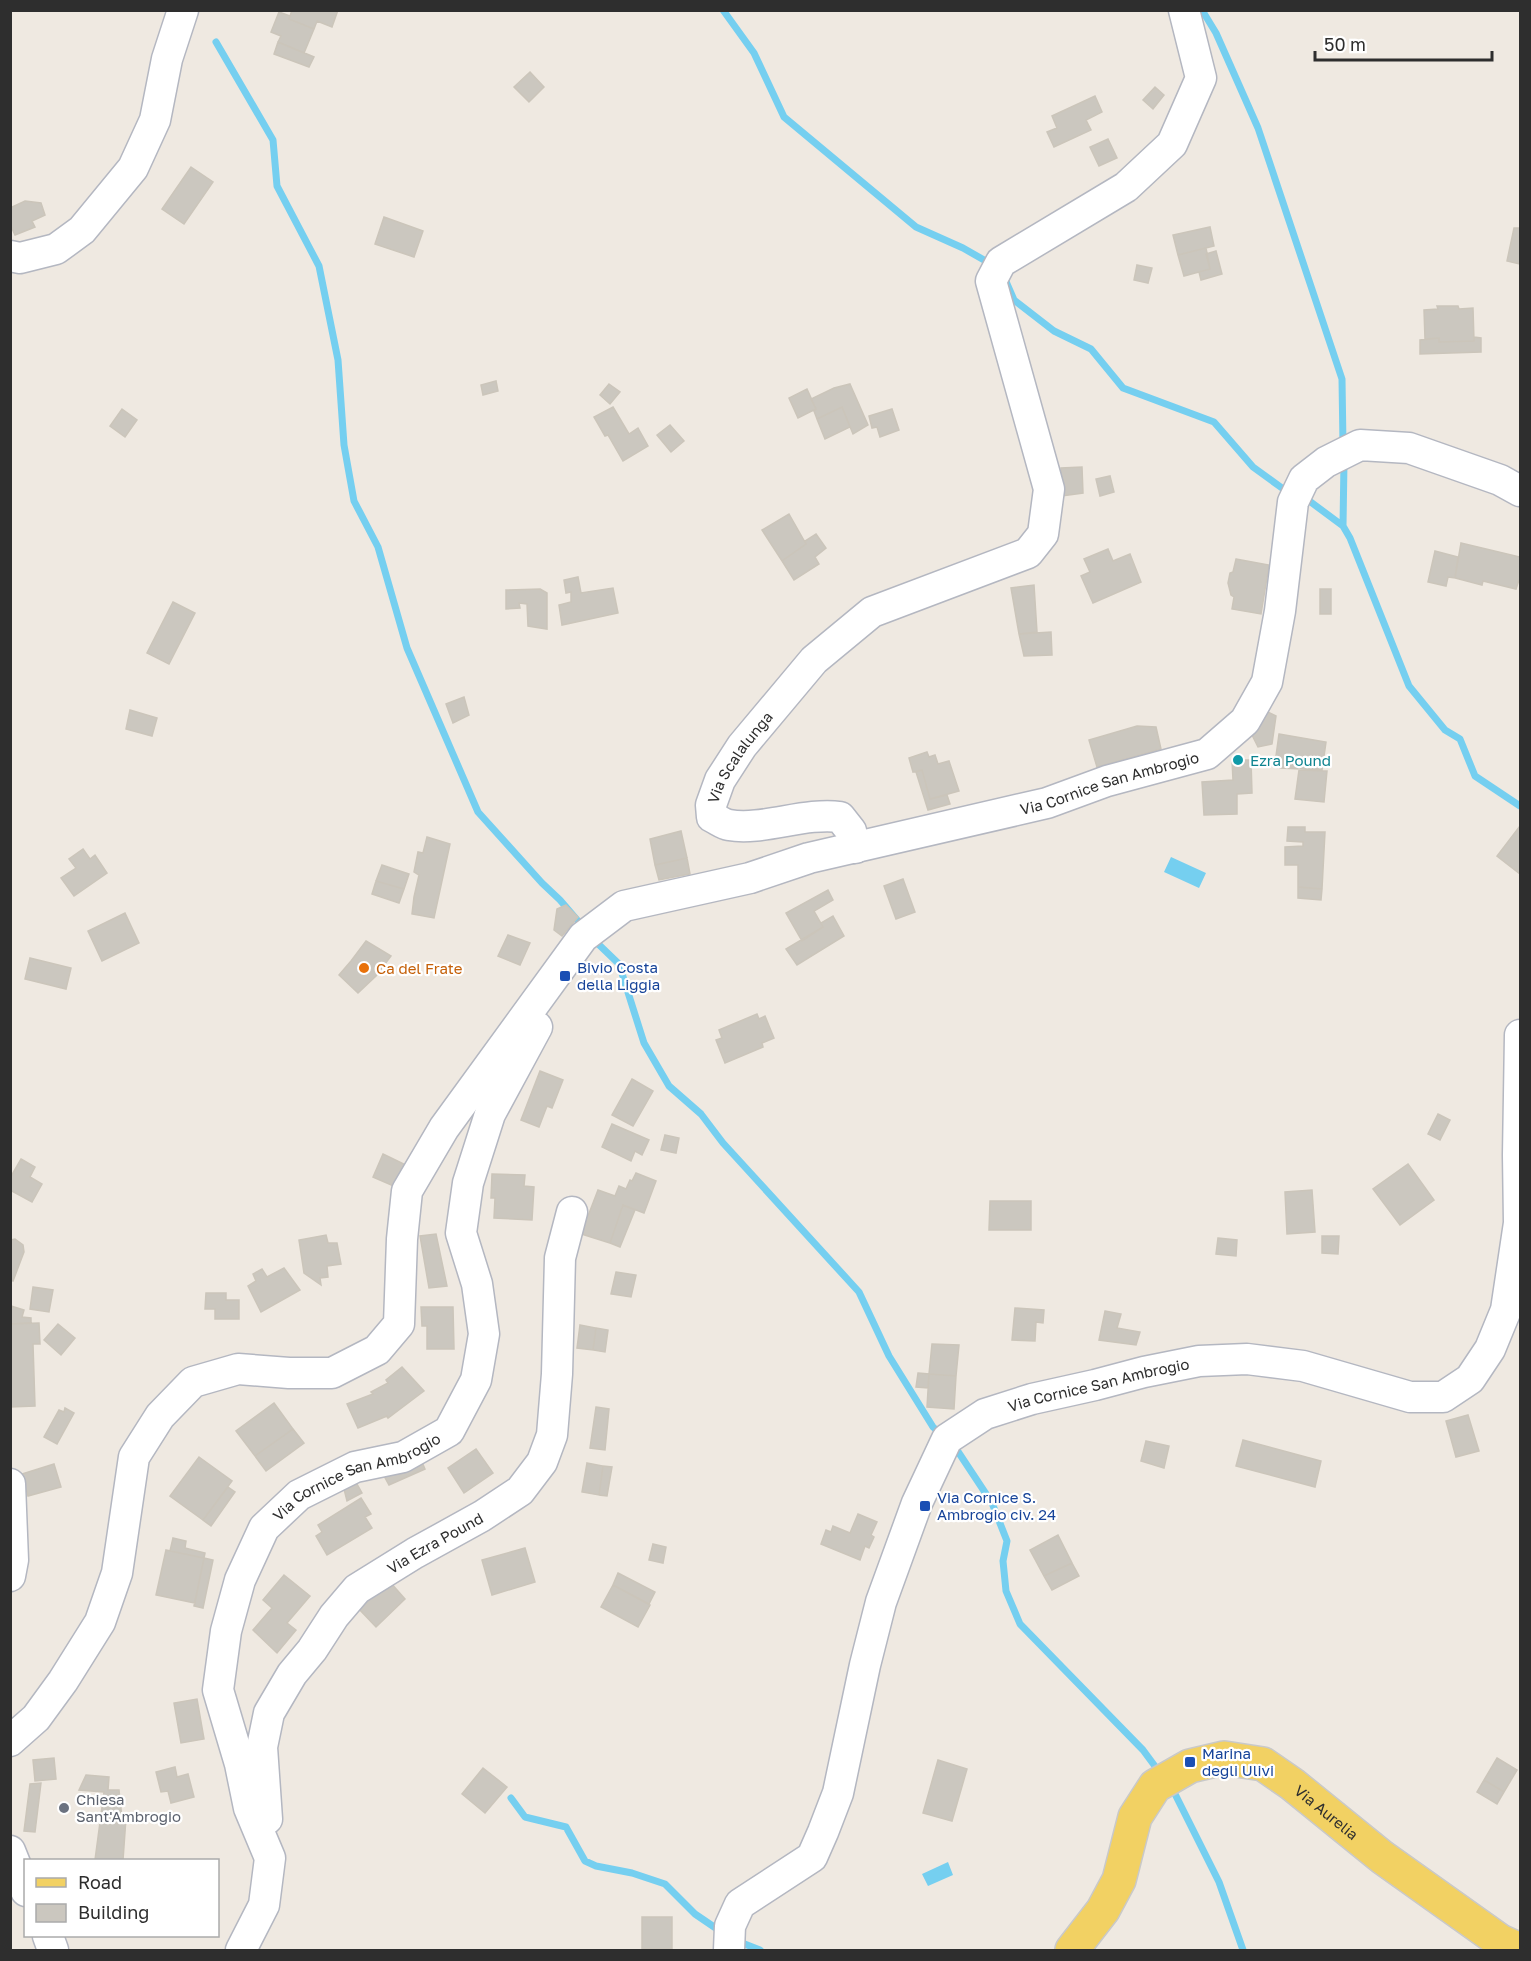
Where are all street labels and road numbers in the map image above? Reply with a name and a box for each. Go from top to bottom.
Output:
street label: Via Scalalunga [703,708,776,806]
street label: Via Cornice San Ambrogio [1018,748,1201,818]
street label: Via Cornice San Ambrogio [1006,1354,1191,1415]
street label: Via Cornice San Ambrogio [269,1429,443,1524]
street label: Via Ezra Pound [384,1508,486,1577]
street label: Via Aurelia [1291,1781,1362,1843]

